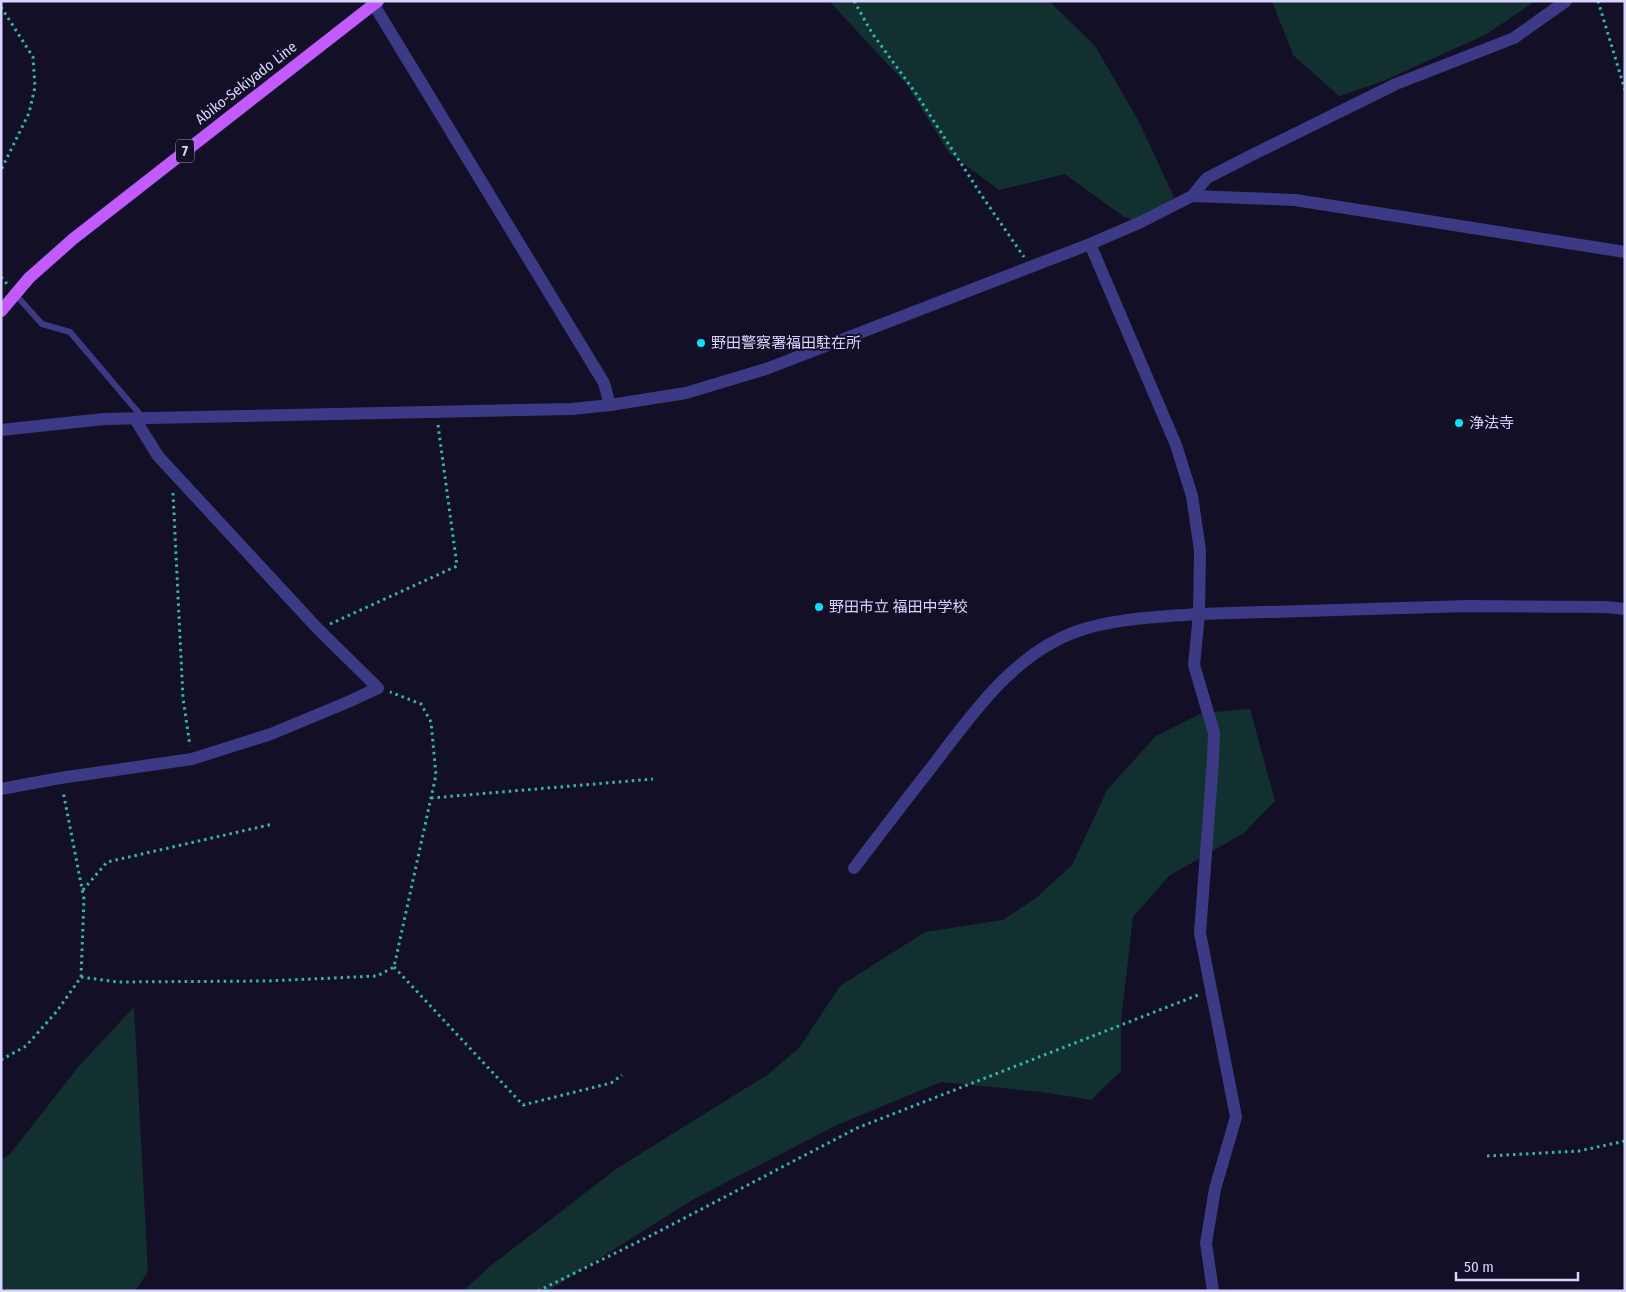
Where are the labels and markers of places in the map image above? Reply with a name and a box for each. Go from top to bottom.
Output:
place label: 野田警察署福田駐在所 [711,334,861,352]
marker: 野田警察署福田駐在所 [695,337,707,349]
place label: 浄法寺 [1469,414,1514,432]
marker: 浄法寺 [1453,417,1465,429]
place label: 野田市立 福田中学校 [829,598,968,616]
marker: 野田市立 福田中学校 [813,601,825,613]

